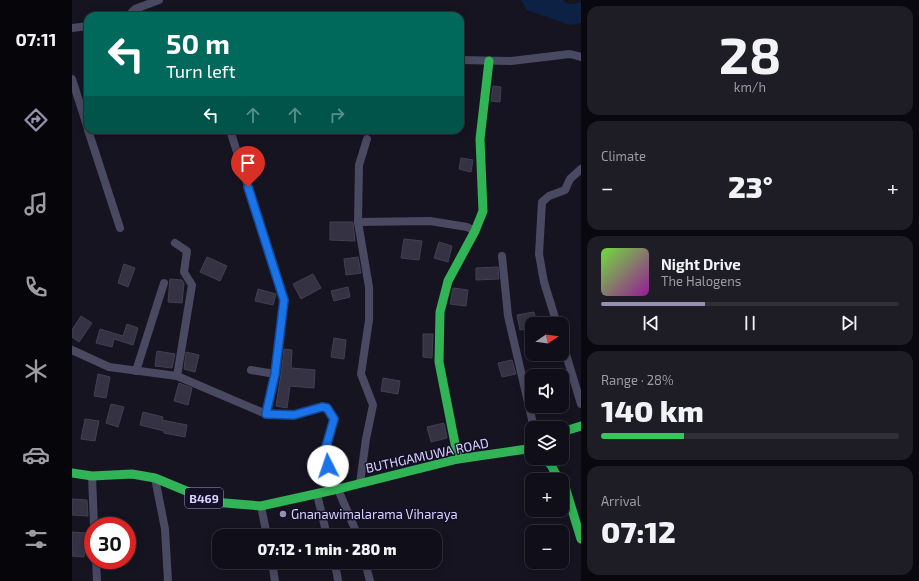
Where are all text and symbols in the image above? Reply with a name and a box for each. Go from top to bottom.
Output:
text: 28 [719,22,781,84]
text: 50 m [166,26,230,60]
text: 07:11 [15,28,57,50]
icon: left [100,28,152,80]
text: Turn left [166,60,236,82]
text: km/h [734,79,766,95]
icon: left [200,104,222,126]
icon: ahead [242,104,264,126]
icon: ahead [284,104,306,126]
icon: right [326,104,348,126]
icon: directions [22,106,50,134]
pin [231,146,265,187]
text: Climate [601,148,646,164]
icon: arrive [237,152,259,174]
text: 23° [728,168,773,204]
text: − [601,174,614,200]
text: + [887,174,899,200]
icon: music [22,190,50,218]
text: Night Drive [661,255,741,273]
icon: phone [22,273,50,301]
text: The Halogens [661,273,741,289]
icon: previous [640,312,662,334]
icon: pause [739,312,761,334]
icon: next [838,312,860,334]
north arrow [525,317,569,361]
map controls [525,317,569,569]
icon: climate [22,357,50,385]
button: sound [525,369,569,413]
text: Range · 28% [601,372,674,388]
text: 140 km [601,392,704,428]
button: layers [525,421,569,465]
street label: BUTHGAMUWA ROAD [364,434,490,476]
icon: car [22,441,50,469]
position arrow [307,445,349,487]
button: + [525,473,569,517]
road number: B469 [185,488,223,508]
text: Arrival [601,493,641,509]
place label: Gnanawimalarama Viharaya [291,506,458,522]
marker: Gnanawimalarama Viharaya [278,509,288,519]
text: 07:12 [601,513,676,549]
speed limit sign: 30 [84,517,136,569]
icon: filters [22,525,50,553]
button: − [525,525,569,569]
text: 07:12 · 1 min · 280 m [257,540,397,558]

